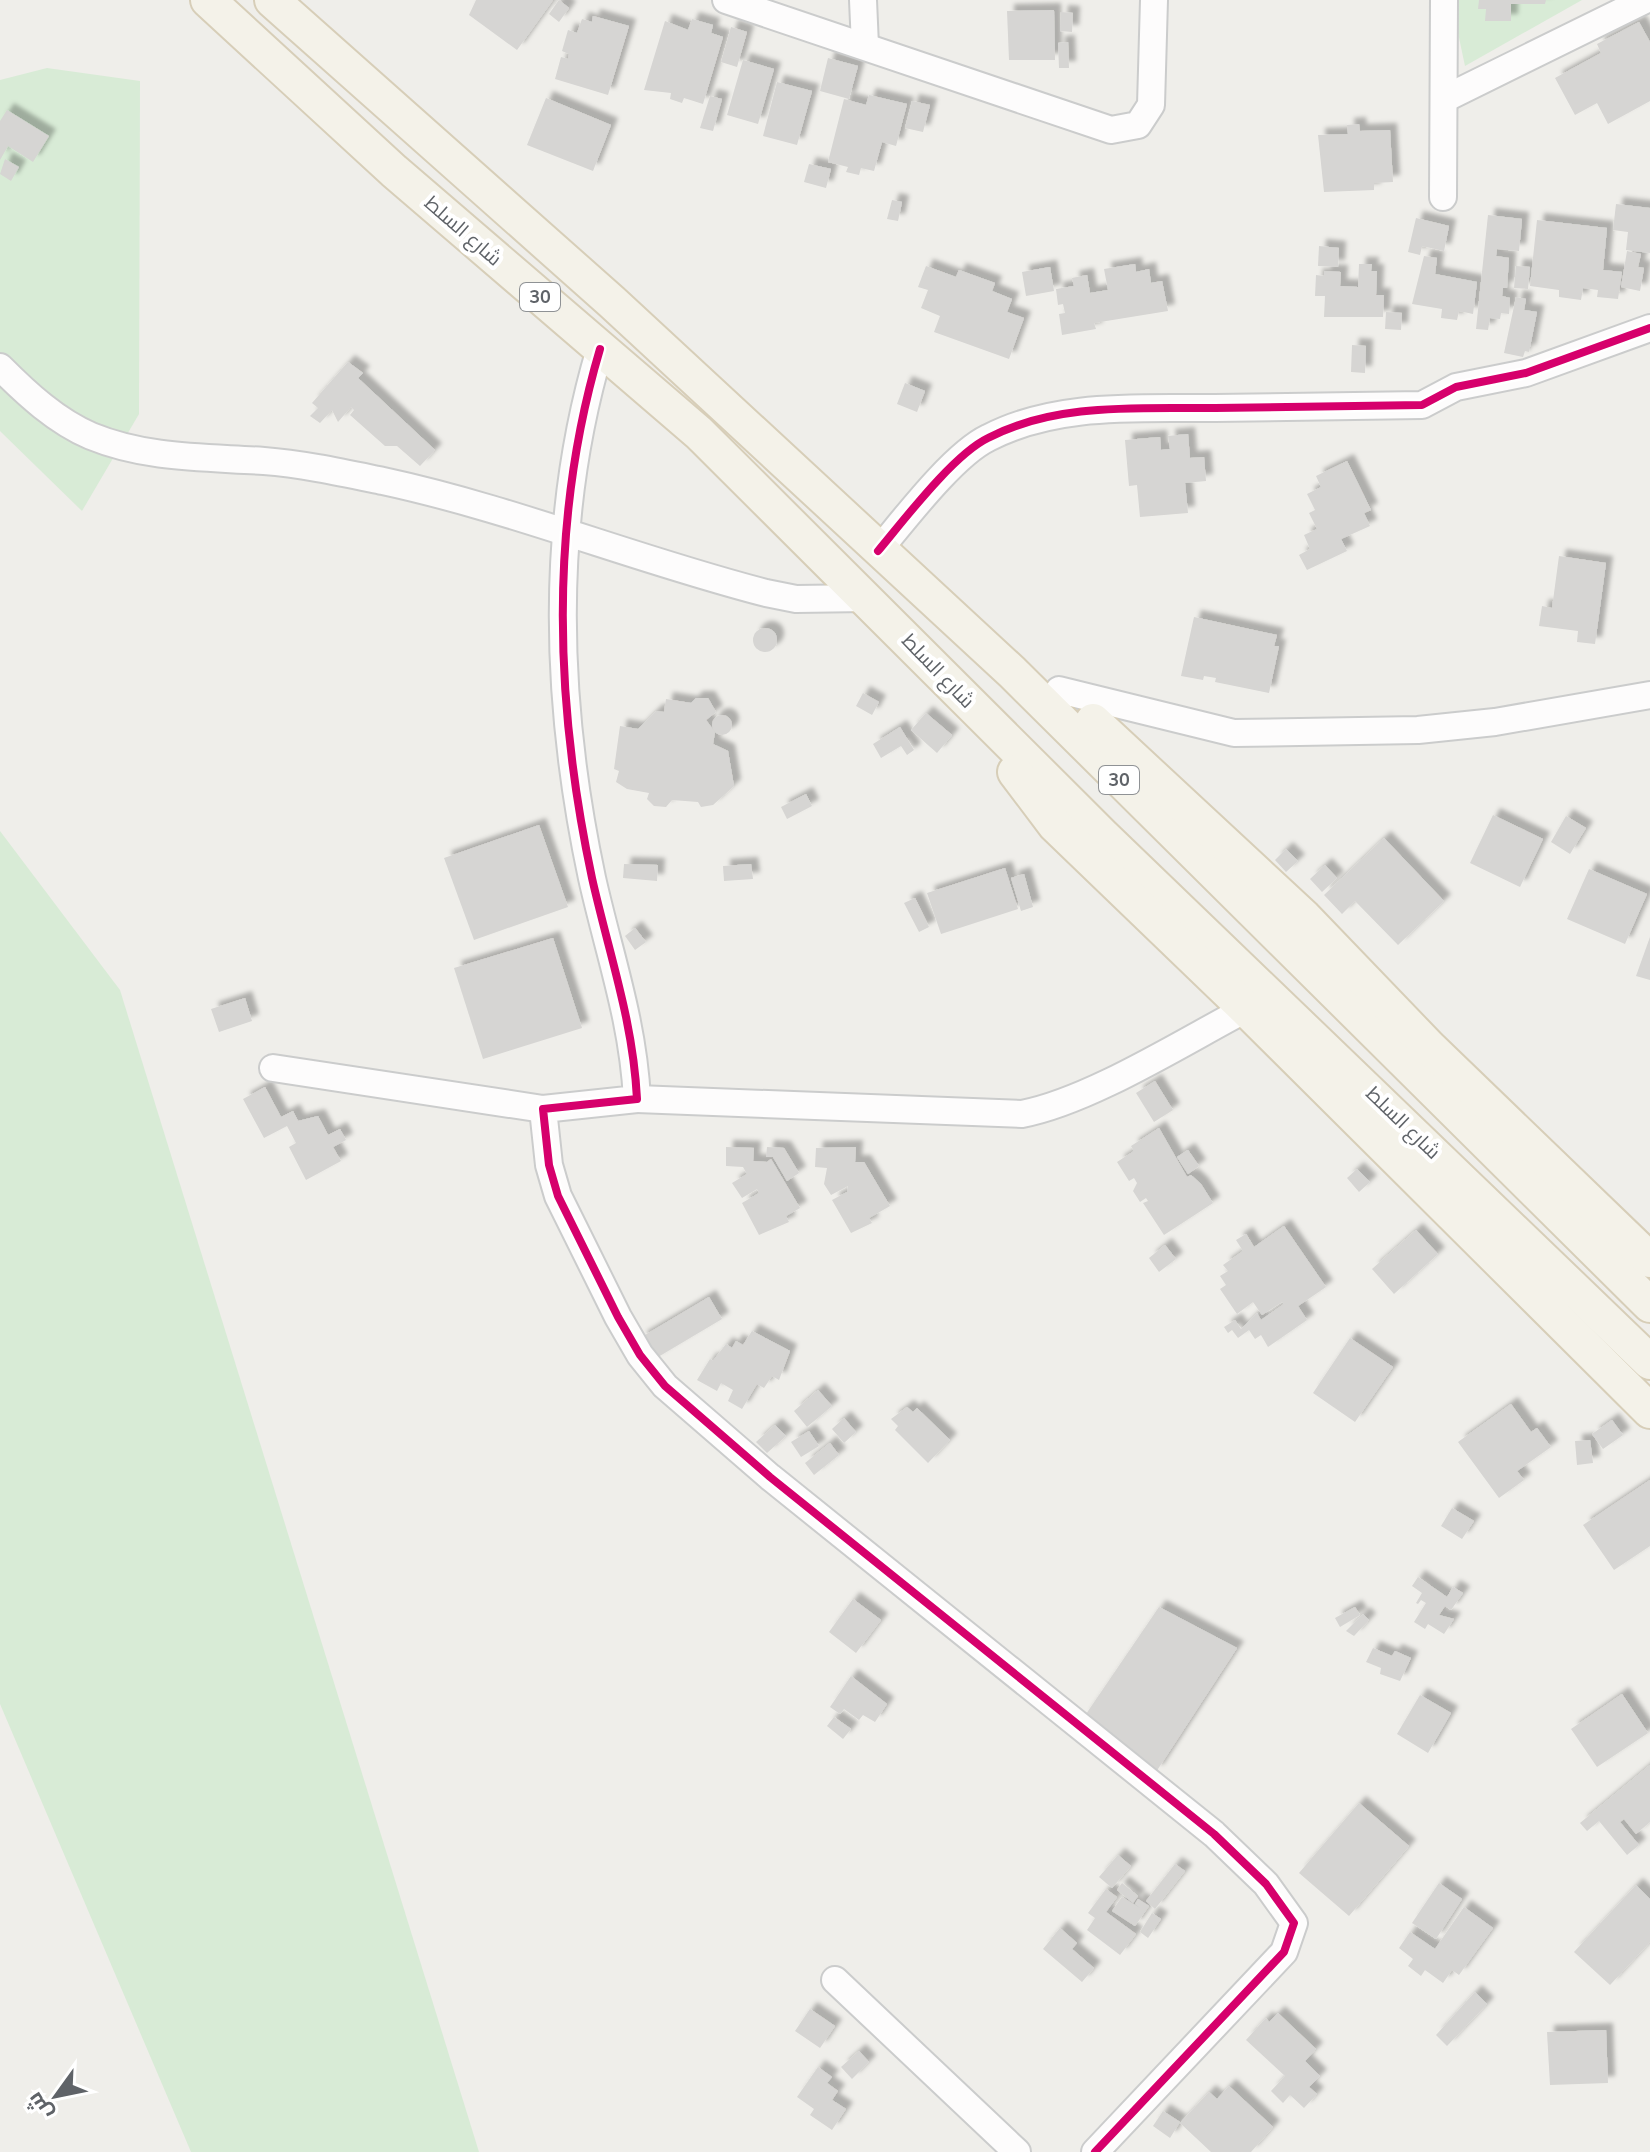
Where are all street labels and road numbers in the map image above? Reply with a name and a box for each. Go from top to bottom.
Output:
street label: شارع السلط [419,190,507,272]
road number: 30 [520,283,560,311]
street label: شارع السلط [896,628,980,714]
road number: 30 [1099,766,1139,794]
street label: شارع السلط [1360,1081,1446,1165]

